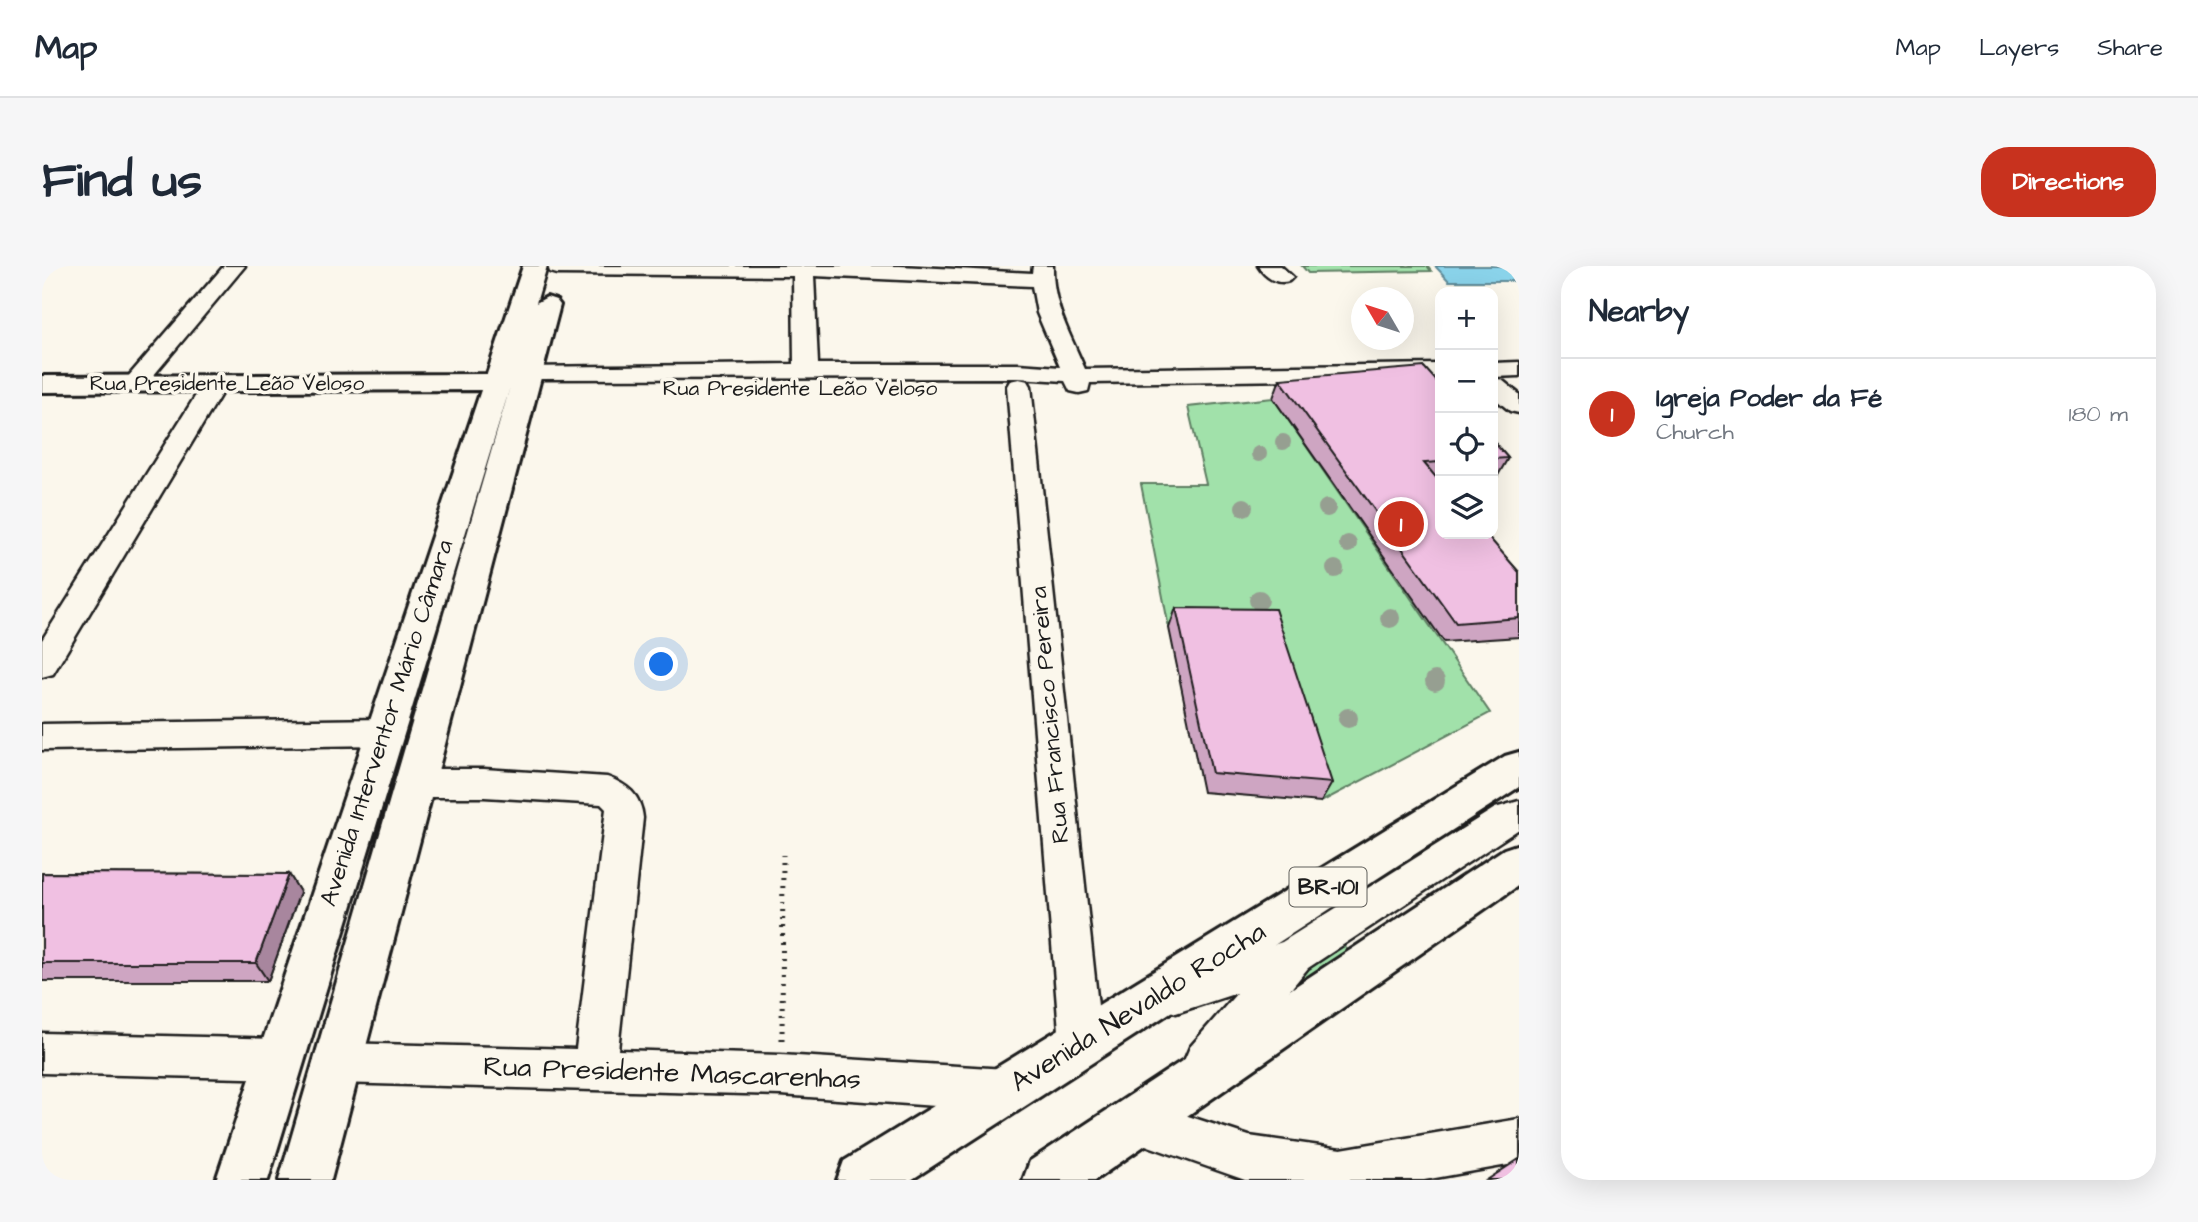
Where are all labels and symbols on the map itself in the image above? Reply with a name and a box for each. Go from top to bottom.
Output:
north arrow [1351,287,1414,350]
street label: Rua Presidente Leão Veloso [90,369,364,398]
street label: Rua Presidente Leão Veloso [663,374,937,403]
pin: 1 [1378,498,1424,550]
street label: Avenida Interventor Mário Câmara [312,536,462,910]
street label: Rua Francisco Pereira [1022,585,1078,845]
your location [644,647,678,681]
road number: BR-101 [1290,867,1366,906]
street label: Avenida Nevaldo Rocha [1003,912,1273,1102]
street label: Rua Presidente Mascarenhas [483,1047,861,1099]

